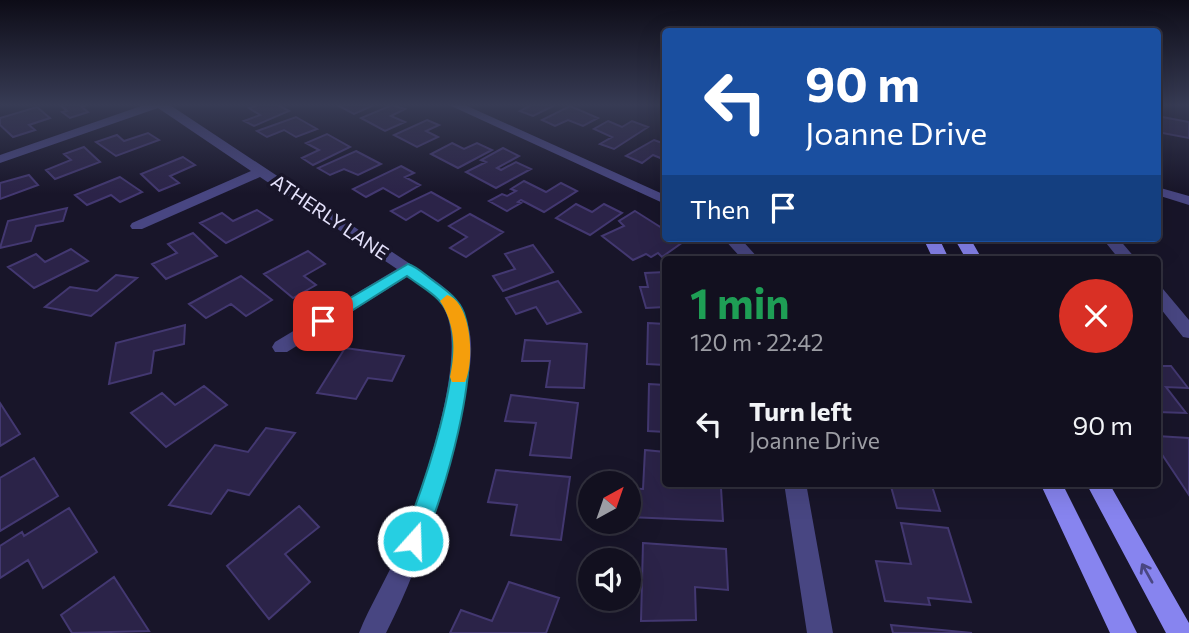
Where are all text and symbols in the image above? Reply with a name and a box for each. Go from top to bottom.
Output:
text: 90 m [805,52,920,112]
icon: left [690,56,781,147]
text: Joanne Drive [805,112,987,152]
street label: ATHERLY LANE [267,169,393,264]
icon: arrive [764,189,802,227]
text: Then [690,193,750,224]
text: 1 min [690,276,790,328]
button: close [1059,279,1133,353]
pin [293,291,353,351]
icon: arrive [304,302,342,340]
text: 120 m · 22:42 [690,328,823,356]
text: Turn left [749,395,852,426]
icon: left [690,405,728,443]
text: 90 m [1073,409,1133,440]
text: Joanne Drive [749,426,880,454]
north arrow [578,471,640,534]
map controls [578,471,641,611]
position arrow [376,504,450,578]
button: sound [578,548,641,611]
one-way arrow [1140,564,1154,584]

